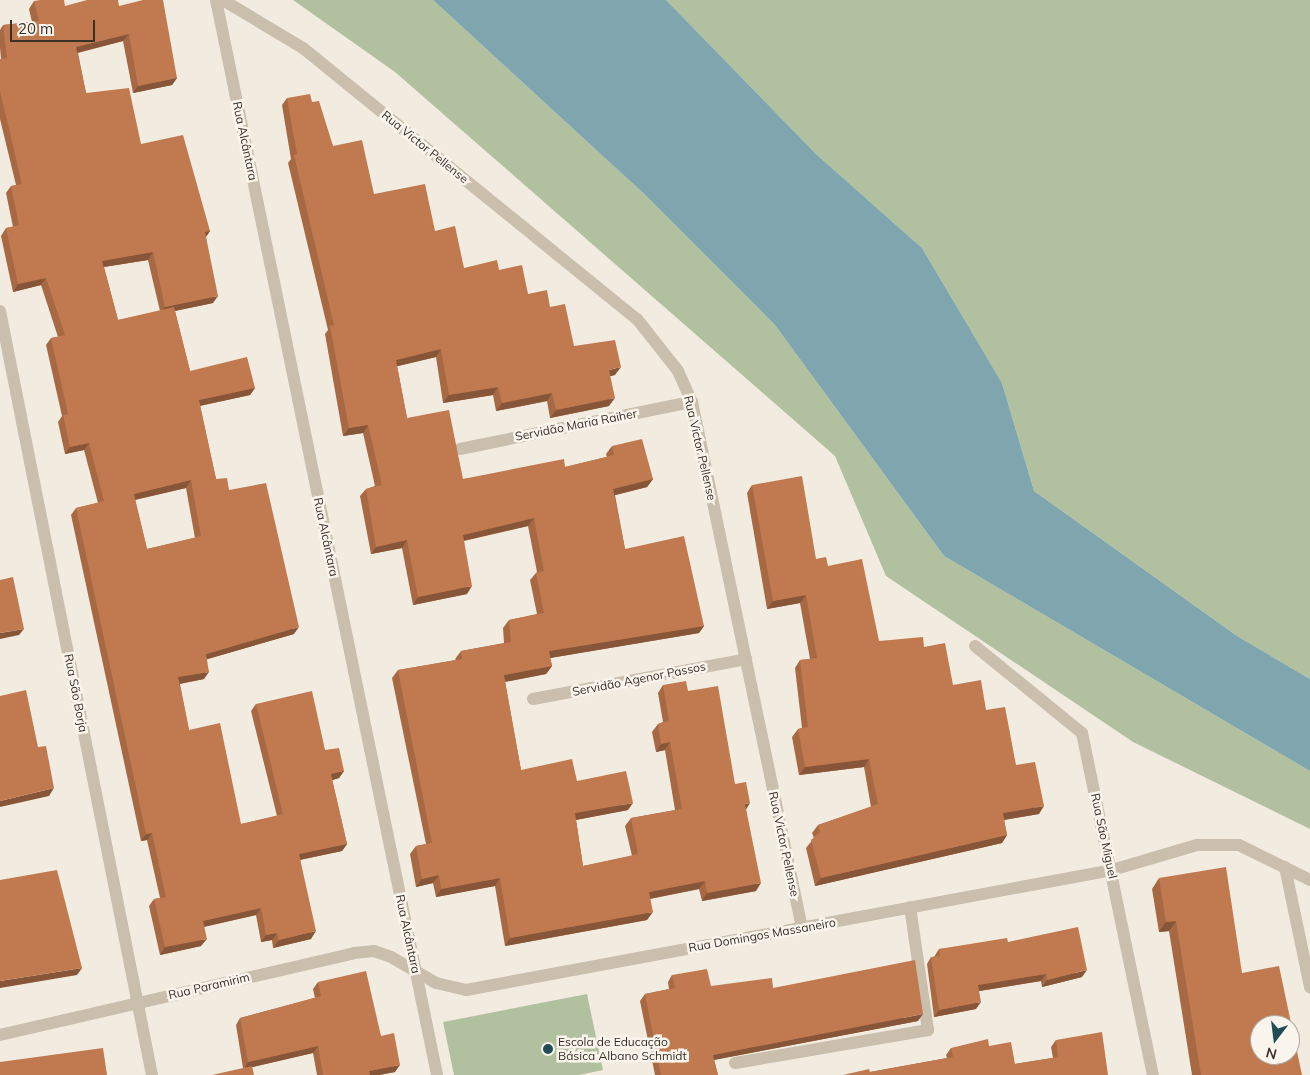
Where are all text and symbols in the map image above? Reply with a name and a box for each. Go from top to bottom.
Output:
scale bar [12,10,98,42]
text: 20 m [18,19,53,38]
street label: Rua Alcântara [230,100,260,182]
street label: Rua Victor Pellense [379,108,471,186]
street label: Rua Victor Pellense [681,394,719,502]
street label: Servidão Maria Raiher [514,406,638,444]
street label: Rua Alcântara [311,496,341,578]
street label: Rua São Borja [61,653,91,733]
street label: Servidão Agenor Passos [571,659,707,699]
street label: Rua Victor Pellense [766,790,802,898]
street label: Rua São Miguel [1088,792,1120,880]
street label: Rua Alcântara [393,893,423,975]
street label: Rua Domingos Massaneiro [687,915,837,955]
street label: Rua Paramirim [167,970,251,1002]
north arrow [1250,1015,1300,1065]
place label: Escola de Educação Básica Albano Schmidt [558,1035,687,1063]
marker: Escola de Educação Básica Albano Schmidt [542,1043,554,1055]
text: N [1264,1043,1279,1064]

